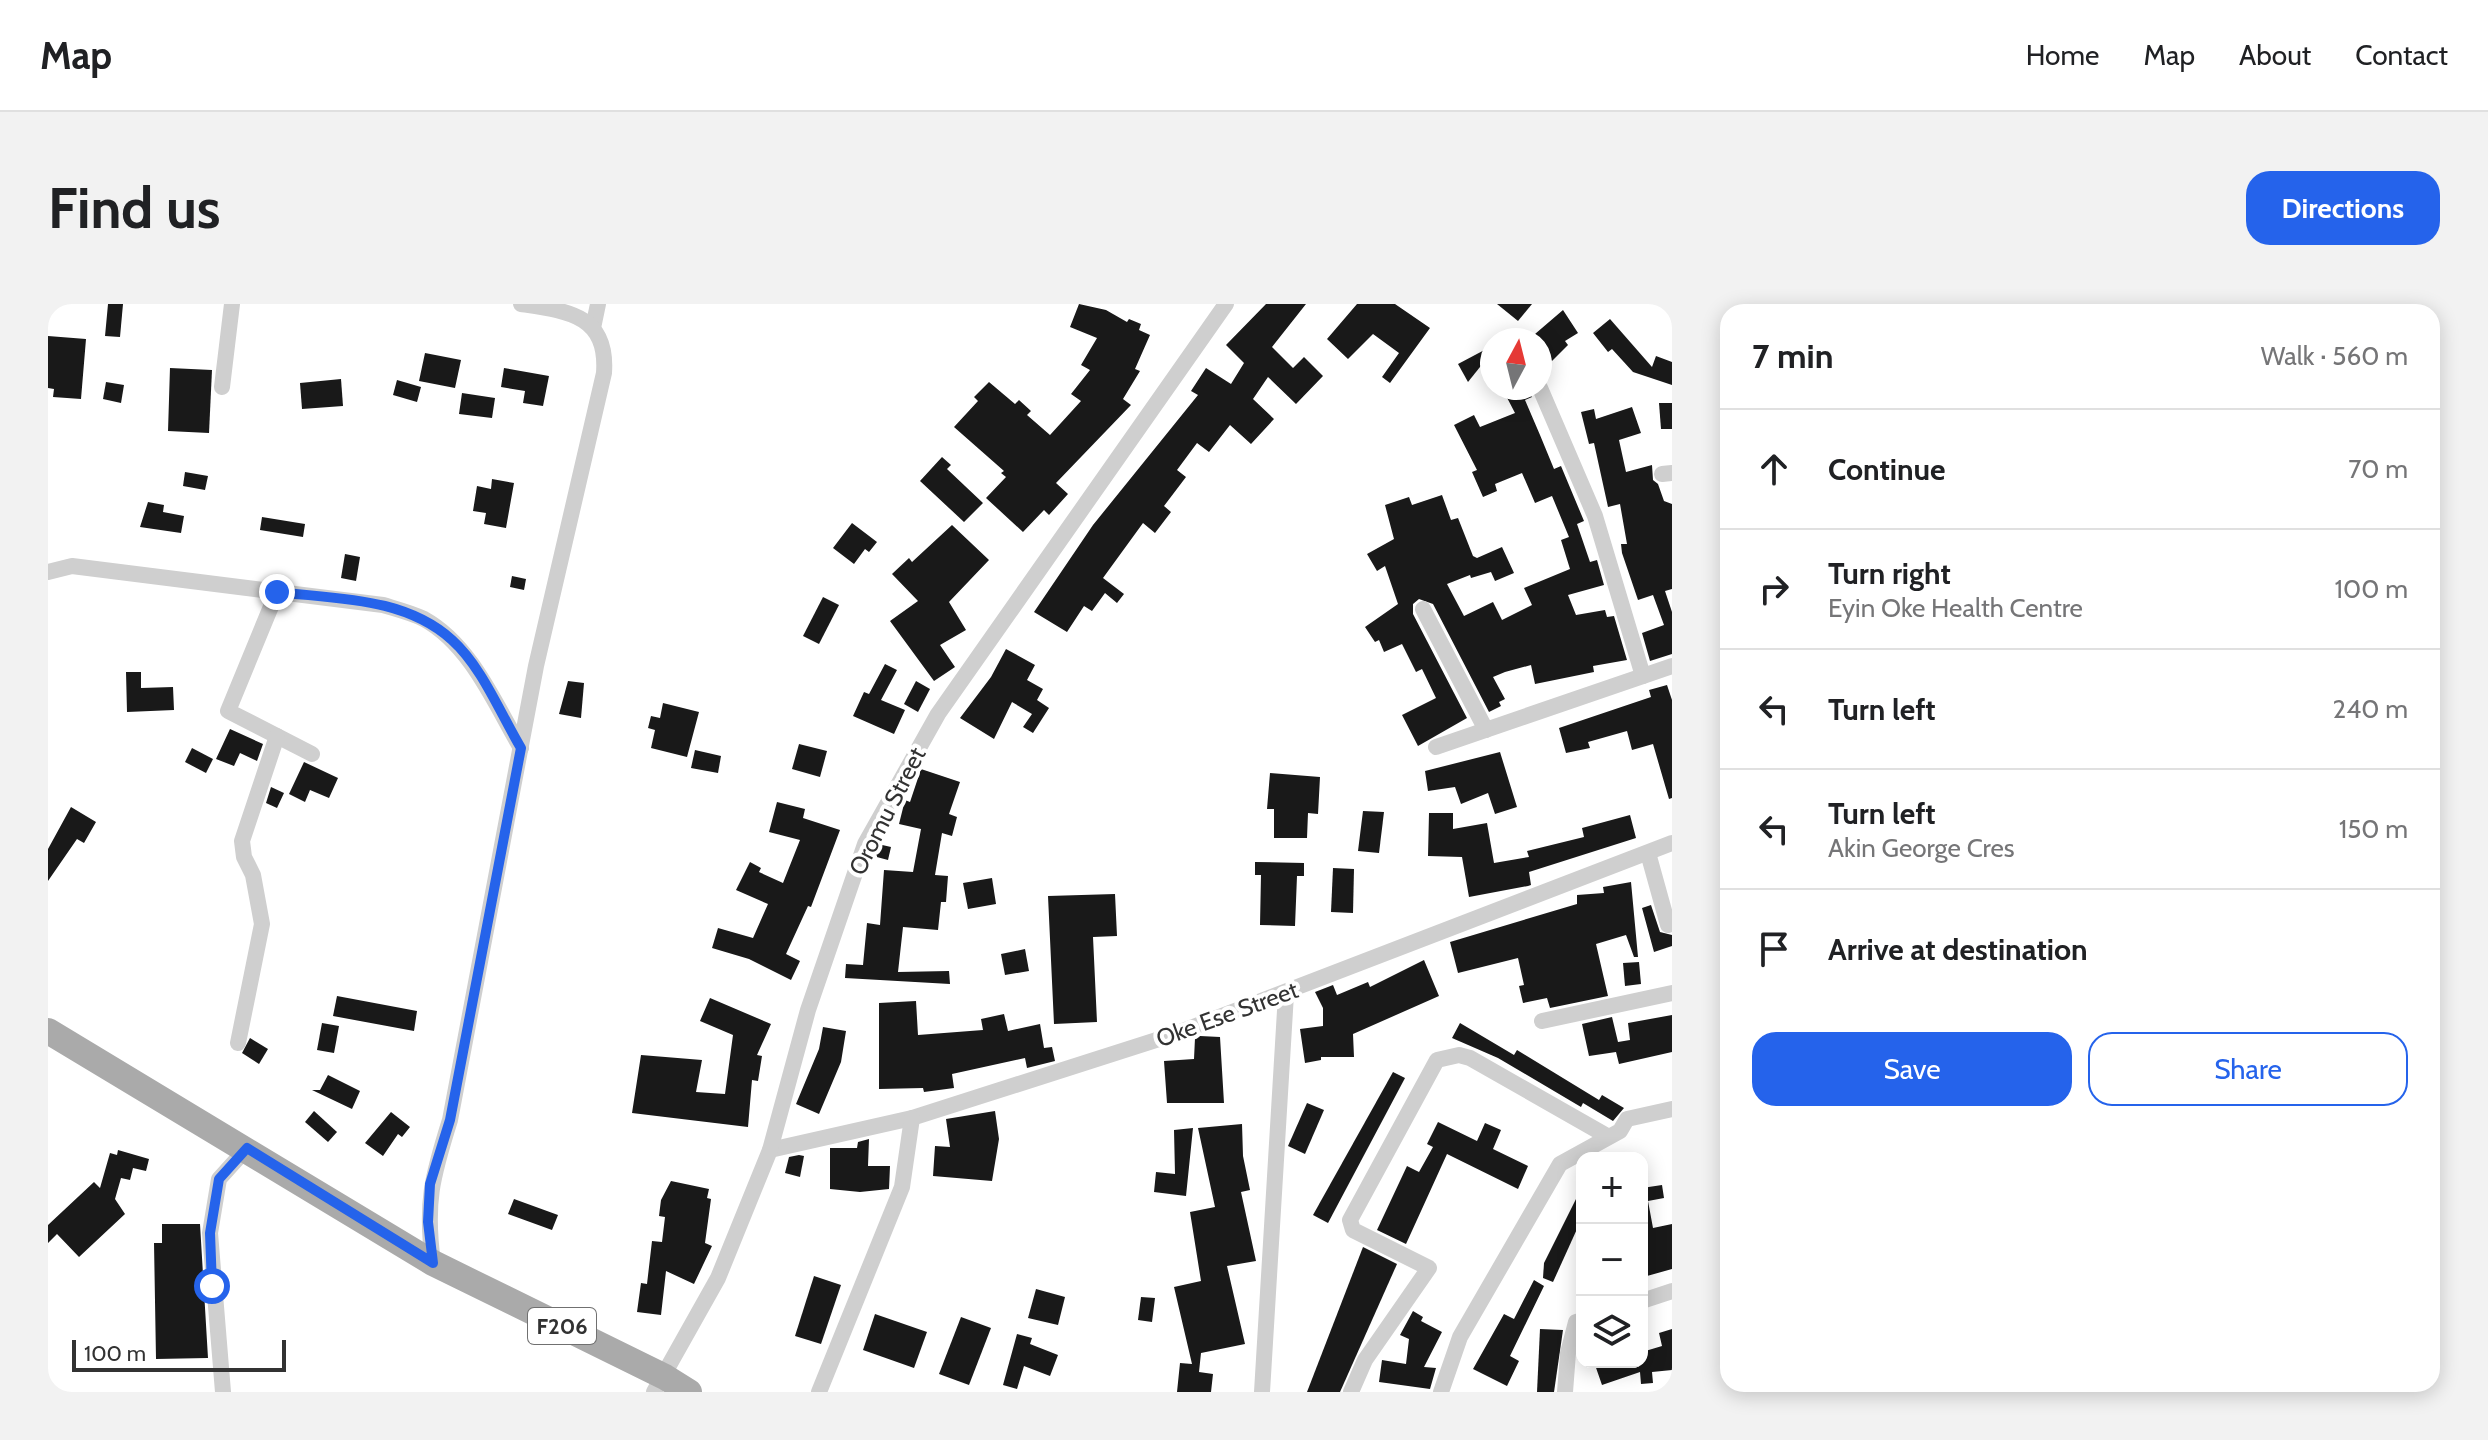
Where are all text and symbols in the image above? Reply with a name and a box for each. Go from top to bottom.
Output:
text: Map [40,32,112,79]
text: Home [2026,38,2099,72]
text: Map [2143,38,2195,72]
text: About [2239,38,2311,72]
text: Contact [2355,38,2448,72]
button: Directions [2246,171,2440,245]
text: Find us [48,174,221,242]
north arrow [1480,328,1552,400]
text: 7 min [1752,335,1833,377]
text: Walk · 560 m [2261,340,2408,372]
icon: ahead [1752,447,1796,491]
text: Continue [1828,451,1945,488]
text: 70 m [2348,453,2408,485]
text: Turn right [1828,555,1951,592]
icon: right [1752,567,1796,611]
text: 100 m [2335,573,2408,605]
route end [259,574,295,610]
text: Eyin Oke Health Centre [1828,592,2083,624]
icon: left [1752,687,1796,731]
text: Turn left [1828,691,1936,728]
text: 240 m [2333,693,2408,725]
street label: Oromu Street [842,742,932,880]
text: Turn left [1828,795,1936,832]
icon: left [1752,807,1796,851]
text: 150 m [2339,813,2408,845]
text: Akin George Cres [1828,832,2014,864]
icon: arrive [1752,927,1796,971]
text: Arrive at destination [1828,931,2088,968]
street label: Oke Ese Street [1152,975,1302,1053]
button: Save [1752,1032,2072,1106]
button: Share [2088,1032,2408,1106]
map controls [1576,1152,1648,1368]
button: + [1576,1152,1648,1224]
button: − [1576,1224,1648,1296]
route start [194,1268,230,1304]
button: layers [1576,1296,1648,1368]
road number: F206 [528,1308,596,1344]
scale bar [72,1336,286,1372]
text: 100 m [84,1340,146,1367]

